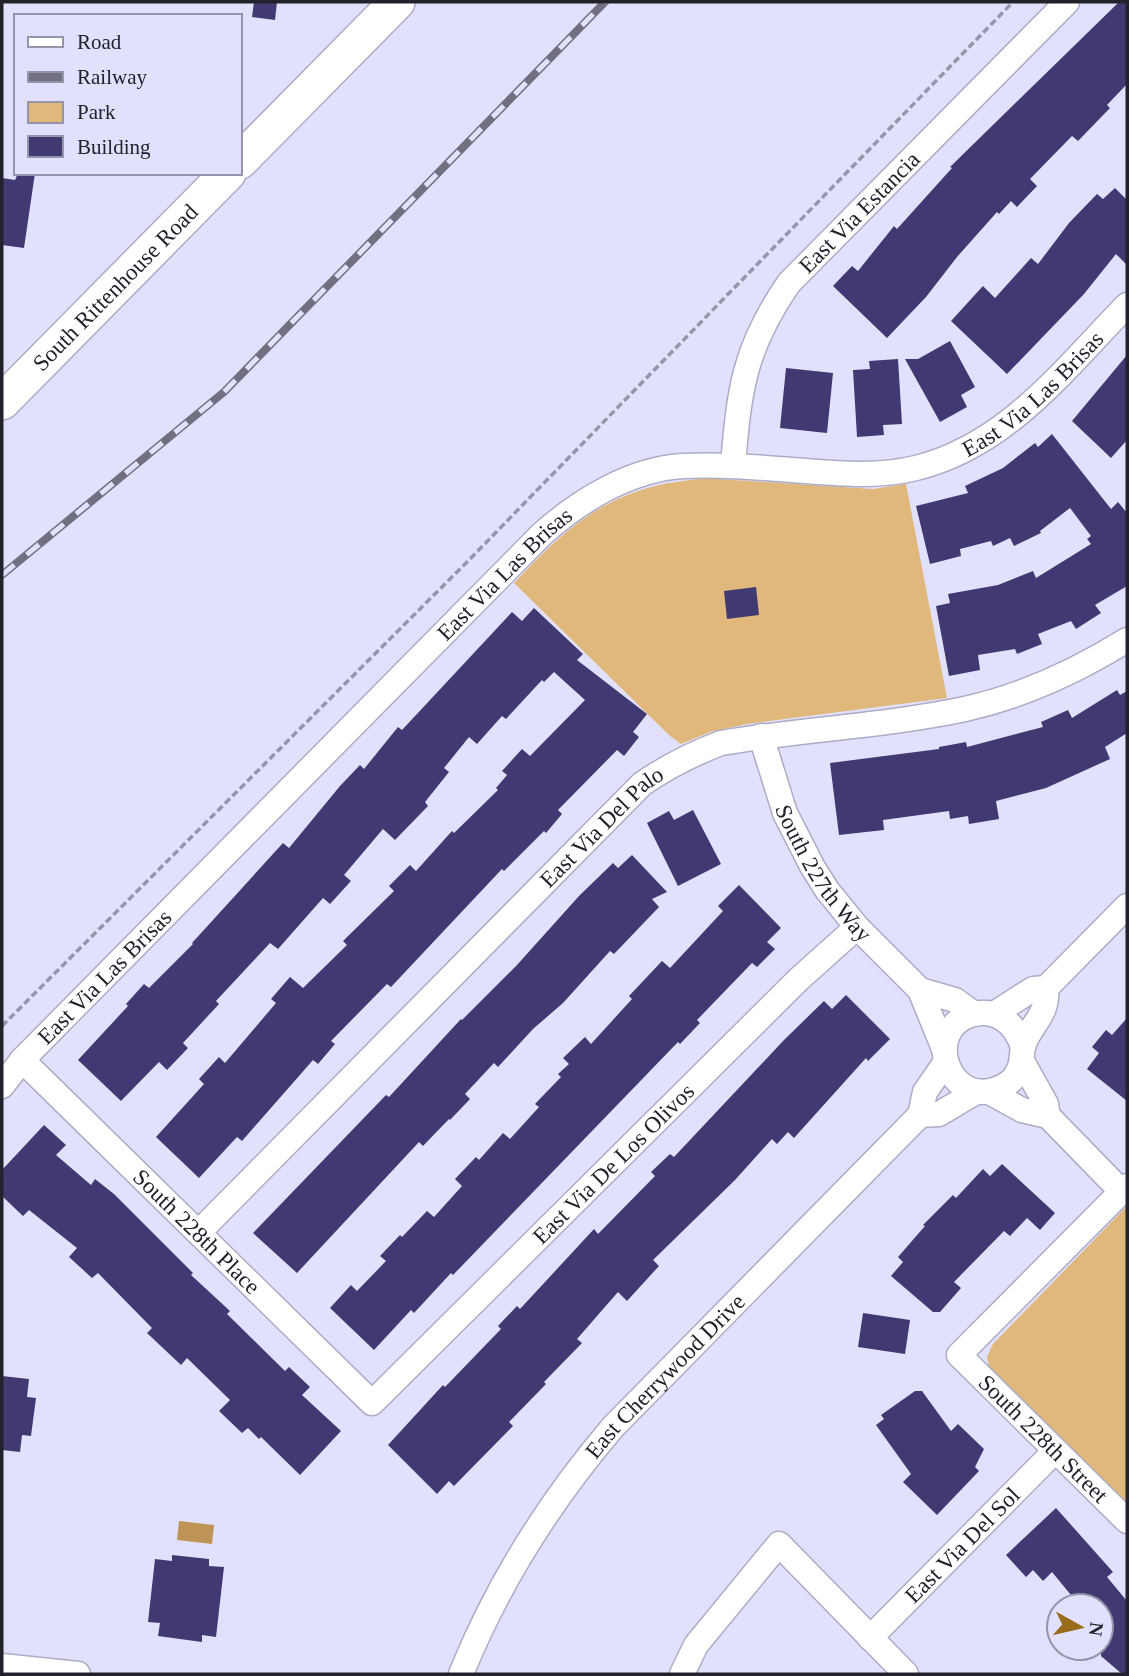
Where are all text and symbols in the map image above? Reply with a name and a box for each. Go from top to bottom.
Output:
legend [14,14,242,175]
text: Road [77,30,122,54]
text: Railway [77,65,147,89]
text: Park [77,100,116,124]
text: Building [77,135,151,159]
street label: East Via Estancia [794,146,924,278]
street label: South Rittenhouse Road [28,199,203,376]
street label: East Via Las Brisas [958,326,1108,461]
street label: East Via Las Brisas [432,502,577,645]
street label: East Via Del Palo [535,761,668,892]
street label: South 227th Way [771,802,877,947]
street label: East Via Las Brisas [33,904,176,1049]
street label: East Via De Los Olivos [528,1078,699,1249]
street label: South 228th Place [128,1164,266,1299]
street label: East Cherrywood Drive [580,1288,750,1463]
street label: South 228th Street [974,1369,1114,1508]
street label: East Via Del Sol [900,1482,1025,1608]
north arrow [1045,1592,1115,1662]
text: N [1085,1621,1108,1638]

